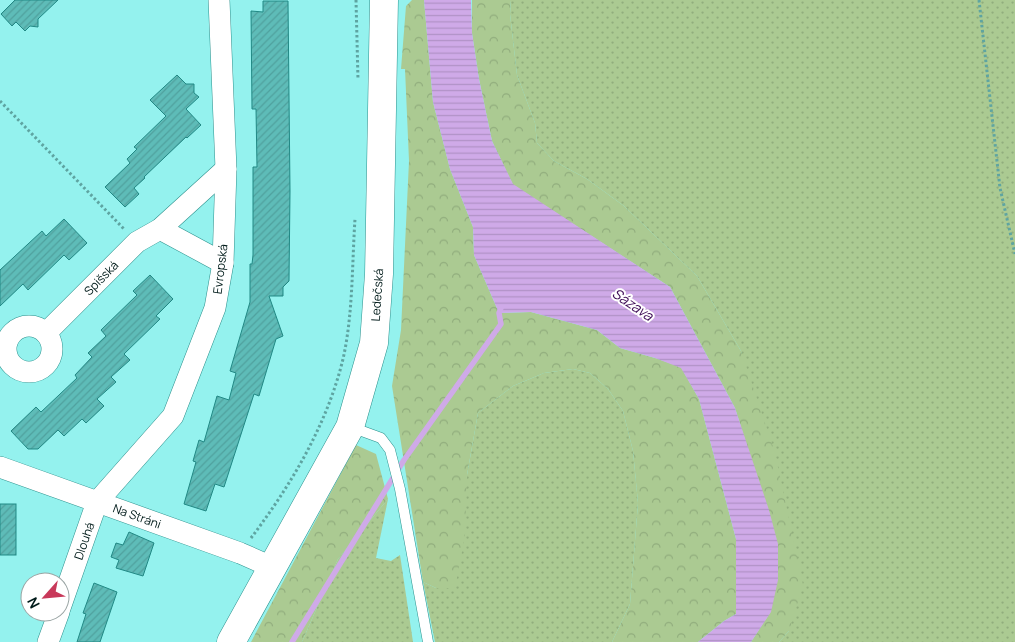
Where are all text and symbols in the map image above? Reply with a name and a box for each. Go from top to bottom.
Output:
street label: Evropská [209,243,231,295]
street label: Spišská [80,257,122,299]
street label: Ledečská [367,268,387,322]
water label: Sázava [609,283,658,325]
street label: Na Stráni [111,499,163,533]
street label: Dlouhá [70,520,98,562]
north arrow [20,572,70,622]
text: N [22,594,44,612]

